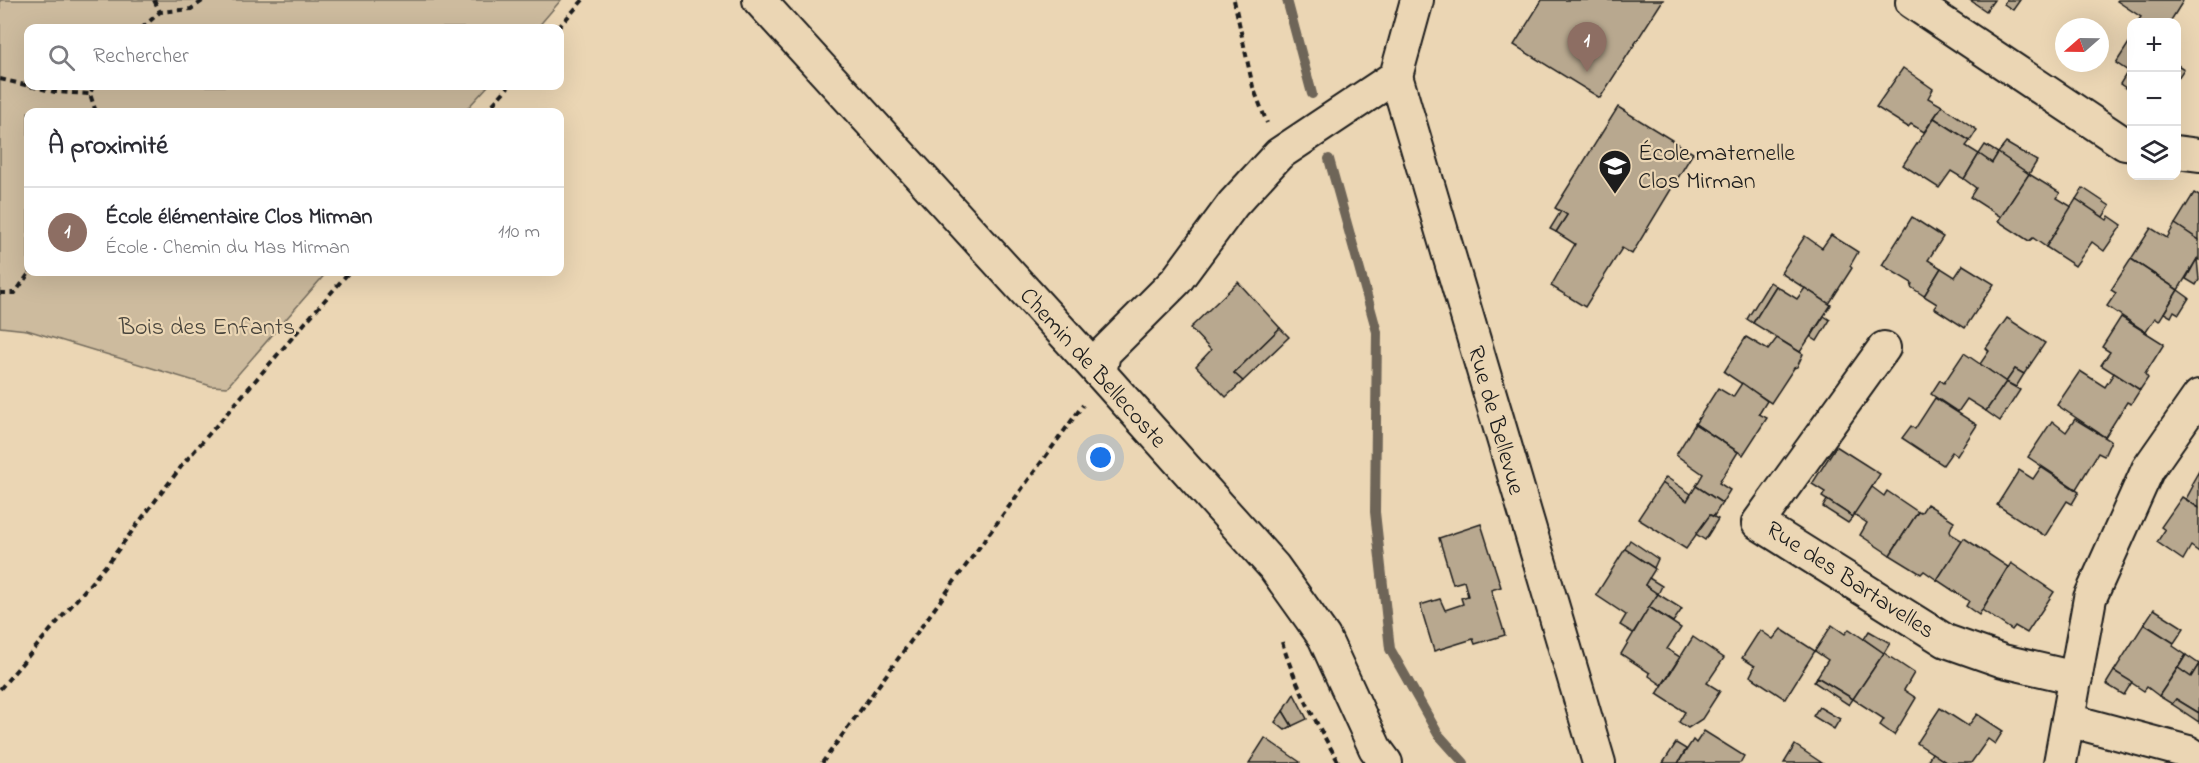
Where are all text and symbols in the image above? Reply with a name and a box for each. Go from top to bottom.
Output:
north arrow [2055,18,2109,72]
map controls [2127,18,2181,180]
button: + [2127,18,2181,72]
pin: 1 [1568,22,1606,72]
search box [24,24,564,90]
icon: search [45,41,78,74]
text: Rechercher [93,41,189,73]
button: − [2127,72,2181,126]
button: layers [2127,126,2181,180]
text: À proximité [48,128,168,166]
place label: École maternelle Clos Mirman [1638,137,1795,200]
school or university icon: École maternelle Clos Mirman [1597,148,1633,195]
text: École élémentaire Clos Mirman [105,202,372,234]
text: 1 [64,218,71,247]
text: 110 m [498,218,540,247]
text: École · Chemin du Mas Mirman [105,234,350,263]
street label: Chemin de Bellecoste [1010,280,1174,457]
park label: Bois des Enfants [118,311,295,346]
street label: Rue de Bellevue [1457,342,1533,499]
your location [1086,443,1115,472]
street label: Rue des Bartavelles [1758,513,1941,649]

